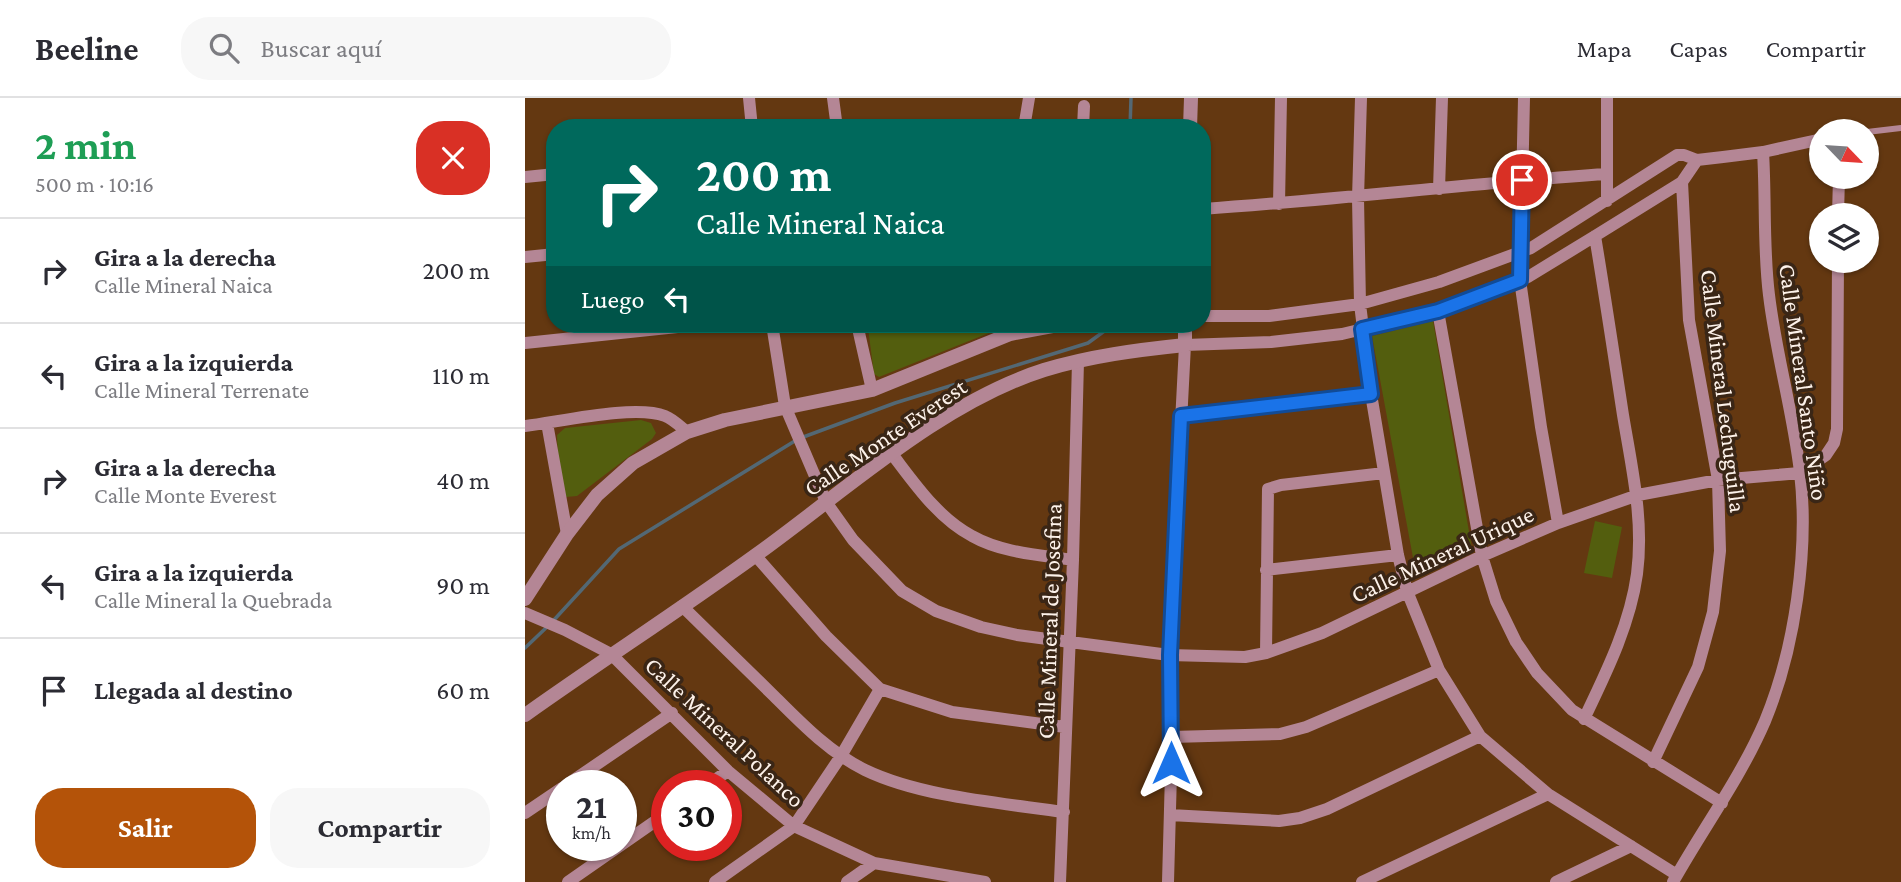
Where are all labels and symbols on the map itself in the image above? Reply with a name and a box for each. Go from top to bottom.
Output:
north arrow [1809,119,1879,189]
pin [1492,150,1552,210]
street label: Calle Mineral Santo Niño [1774,262,1834,502]
street label: Calle Mineral Lechuguilla [1696,268,1752,514]
street label: Calle Monte Everest [799,372,972,501]
street label: Calle Mineral Urique [1346,500,1538,608]
street label: Calle Mineral de Josefina [1031,503,1067,739]
street label: Calle Mineral Polanco [640,651,810,813]
position arrow [1134,726,1208,800]
speed limit sign: 30 [651,770,742,861]

